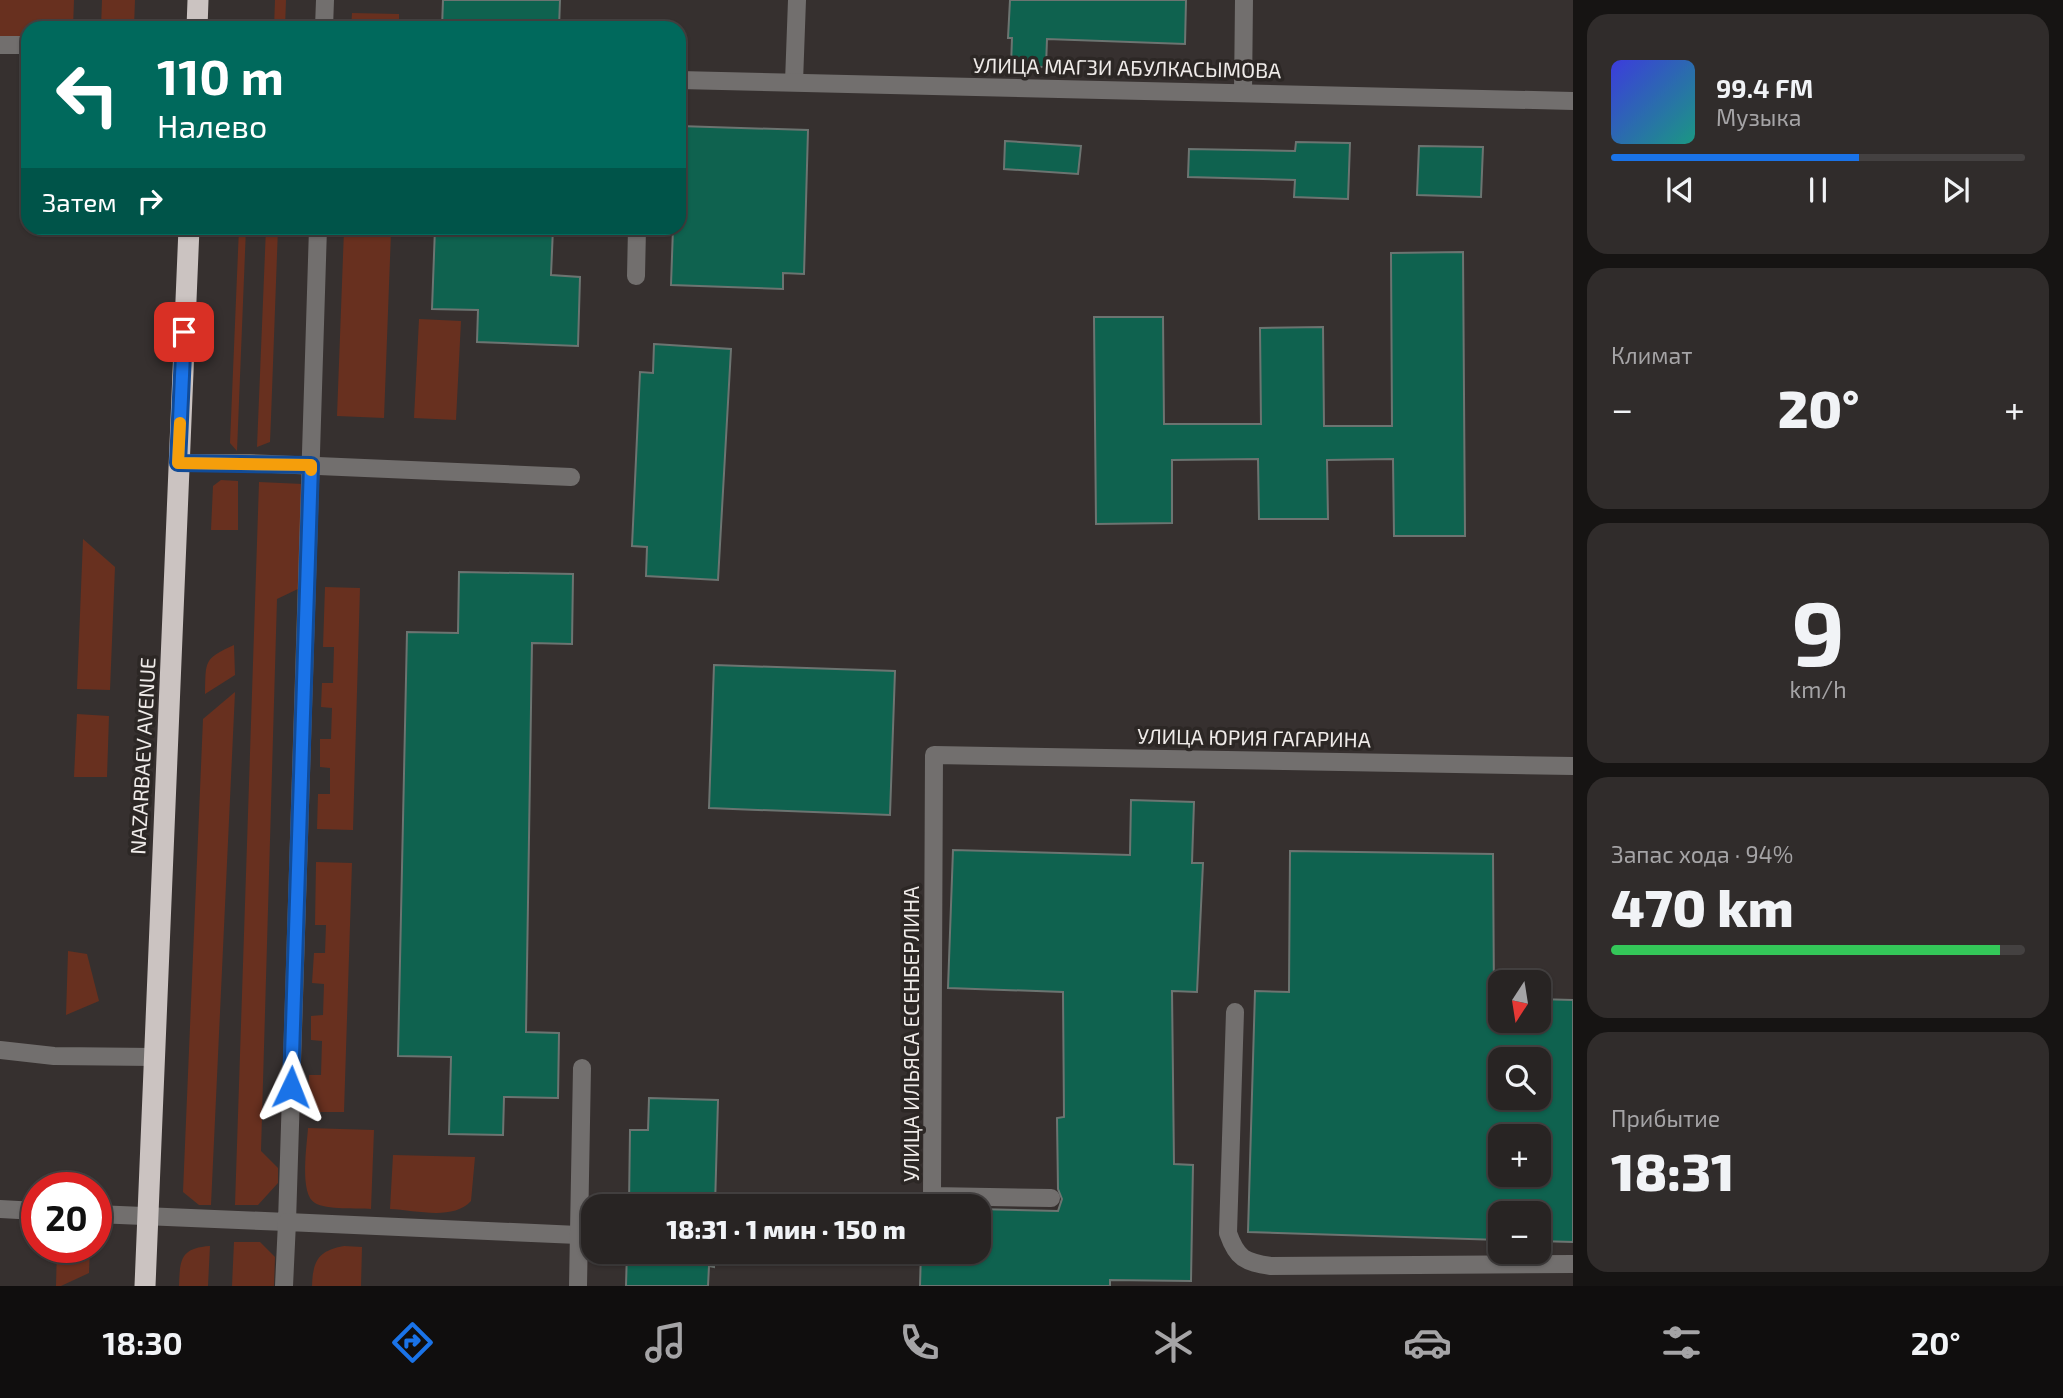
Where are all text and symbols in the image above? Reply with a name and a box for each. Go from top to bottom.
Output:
text: 110 m [157,46,284,105]
icon: left [42,49,133,140]
street label: УЛИЦА МАГЗИ АБУЛКАСЫМОВА [973,52,1281,82]
text: 99.4 FM [1716,72,1813,103]
text: Музыка [1716,103,1801,131]
text: Налево [157,106,267,144]
icon: previous [1661,171,1699,209]
icon: pause [1799,171,1837,209]
icon: next [1937,171,1975,209]
icon: right [131,182,169,220]
text: Затем [42,186,117,217]
pin [154,302,214,362]
icon: arrive [165,313,203,351]
text: Климат [1611,341,1692,369]
text: 20° [1778,376,1859,438]
text: − [1611,385,1633,431]
text: + [2004,385,2025,431]
text: 9 [1791,575,1845,684]
street label: NAZARBAEV AVENUE [124,657,160,855]
text: km/h [1789,675,1847,703]
street label: УЛИЦА ЮРИЯ ГАГАРИНА [1137,722,1371,752]
text: Запас хода · 94% [1611,840,1793,868]
text: 470 km [1611,875,1794,937]
street label: УЛИЦА ИЛЬЯСА ЕСЕНБЕРЛИНА [898,886,923,1182]
north arrow [1488,970,1550,1032]
map controls [1488,970,1551,1264]
button: search [1488,1047,1551,1110]
position arrow [254,1050,328,1124]
text: Прибытие [1611,1104,1720,1132]
button: + [1488,1124,1551,1187]
text: 18:31 [1611,1139,1735,1201]
speed limit sign: 20 [21,1172,112,1263]
button: − [1488,1201,1551,1264]
text: 18:31 · 1 мин · 150 m [666,1213,906,1244]
icon: directions [388,1318,437,1367]
icon: music [641,1318,690,1367]
icon: phone [895,1318,944,1367]
icon: climate [1149,1318,1198,1367]
icon: car [1403,1318,1452,1367]
icon: filters [1657,1318,1706,1367]
text: 18:30 [102,1323,183,1361]
text: 20° [1911,1323,1961,1361]

